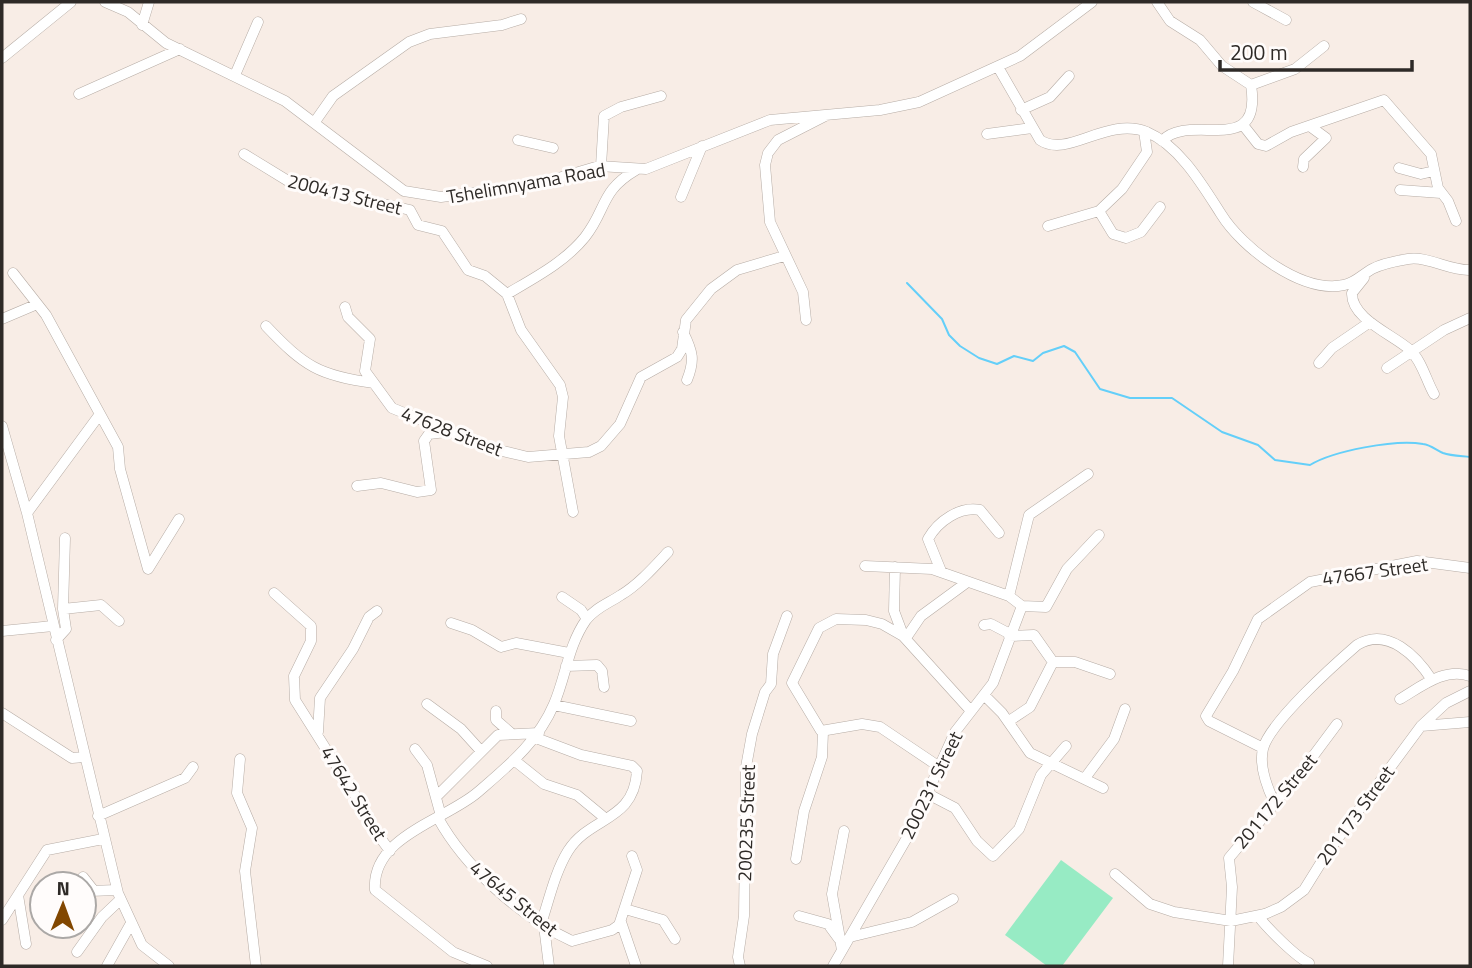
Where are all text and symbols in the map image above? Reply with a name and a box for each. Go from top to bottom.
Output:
scale bar [1220,28,1412,72]
text: 200 m [1230,36,1287,68]
street label: Tshelimnyama Road [444,154,608,211]
street label: 200413 Street [285,165,406,222]
street label: 47628 Street [397,398,507,463]
street label: 47667 Street [1320,549,1430,592]
street label: 200231 Street [892,726,969,844]
street label: 47642 Street [314,740,395,846]
street label: 201172 Street [1226,746,1324,855]
street label: 201173 Street [1308,759,1401,871]
street label: 200235 Street [729,764,762,882]
street label: 47645 Street [464,853,565,943]
north arrow [28,870,98,940]
text: N [56,873,70,902]

